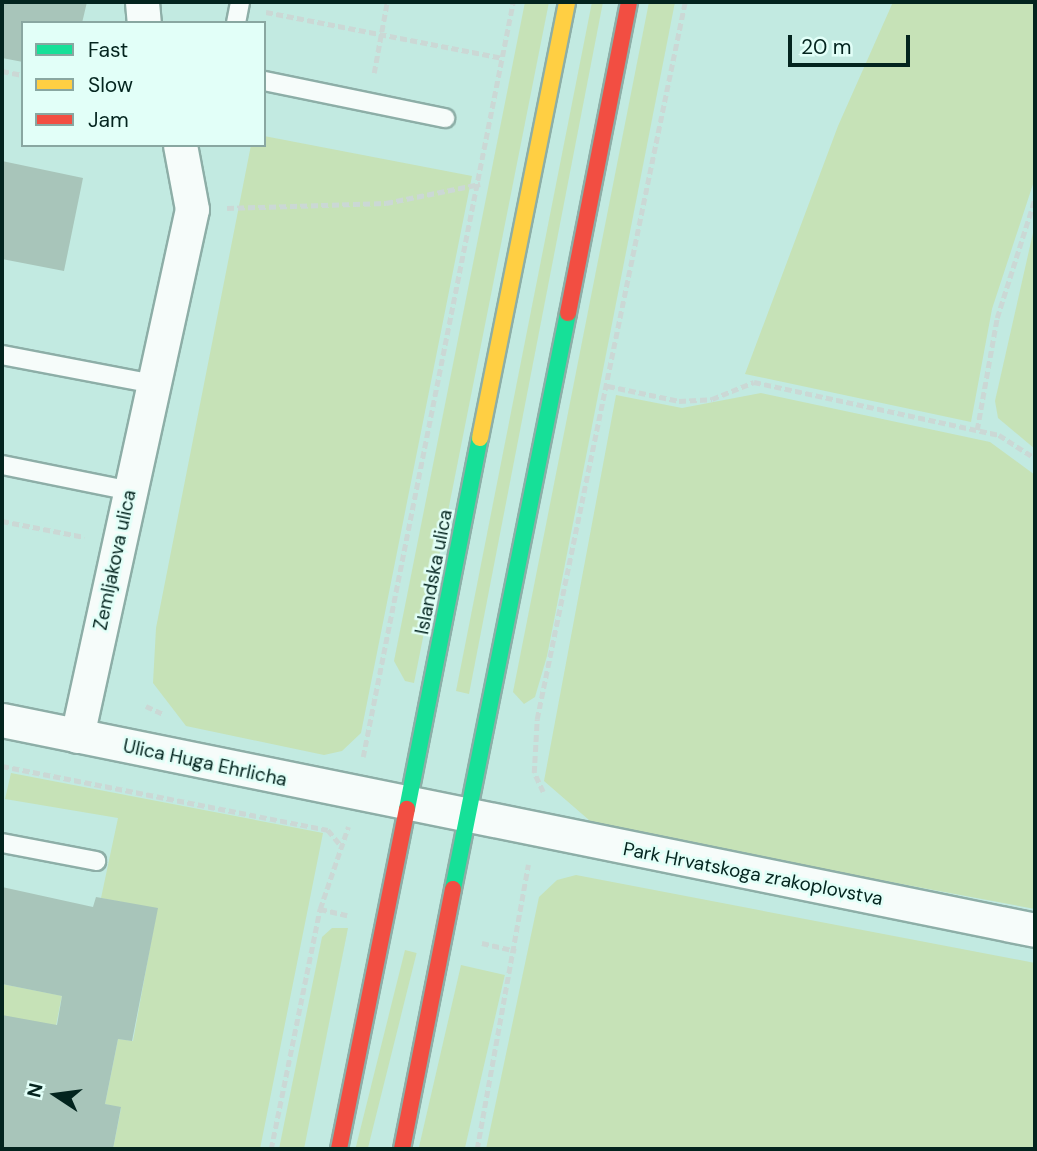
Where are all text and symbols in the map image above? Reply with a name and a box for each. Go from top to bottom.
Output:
legend [21,21,266,147]
scale bar [792,21,914,65]
text: 20 m [801,33,852,61]
text: Fast [88,36,128,64]
text: Slow [88,71,133,99]
text: Jam [88,106,129,134]
street label: Zemljakova ulica [89,488,141,632]
street label: Islandska ulica [411,508,457,636]
street label: Ulica Huga Ehrlicha [121,734,289,792]
street label: Park Hrvatskoga zrakoplovstva [621,838,885,910]
north arrow [21,1060,91,1130]
text: N [21,1081,49,1100]

